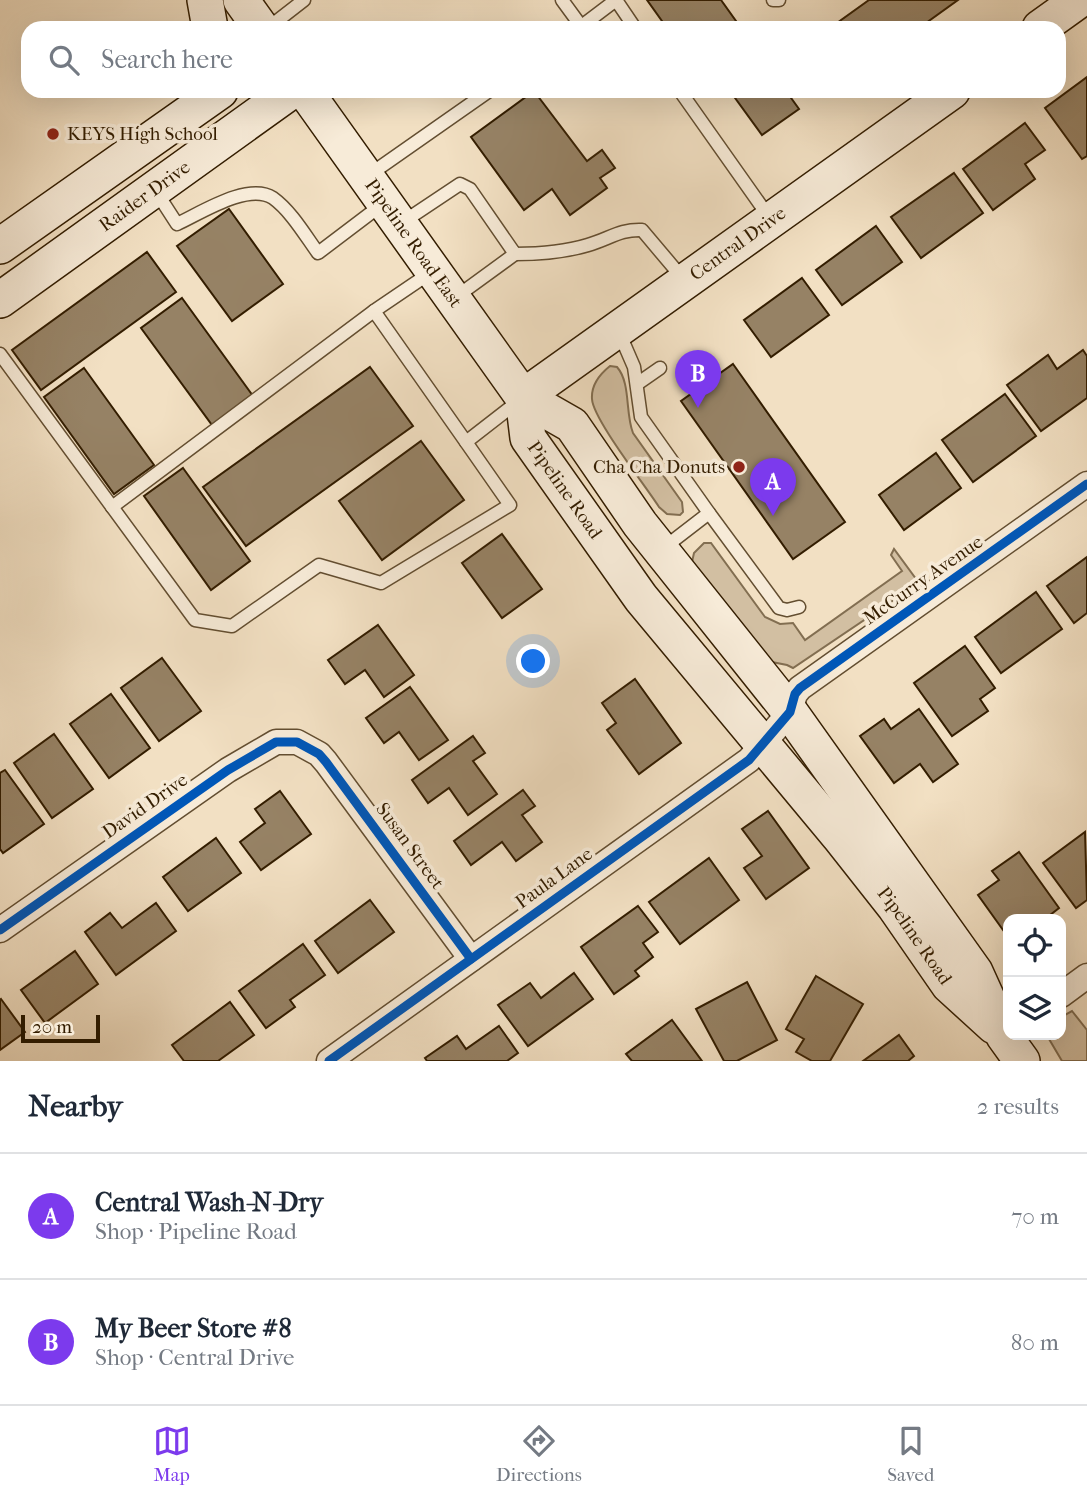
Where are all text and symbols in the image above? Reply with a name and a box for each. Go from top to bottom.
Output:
search box [21,21,1066,98]
icon: search [45,41,83,79]
text: Search here [101,44,233,75]
place label: KEYS High School [67,123,218,145]
marker: KEYS High School [45,126,61,142]
street label: Raider Drive [95,156,194,236]
street label: Pipeline Road East [360,175,467,312]
street label: Central Drive [686,202,790,285]
pin: B [675,350,721,408]
street label: Pipeline Road [523,437,607,544]
place label: Cha Cha Donuts [593,456,725,478]
pin: A [750,458,796,516]
marker: Cha Cha Donuts [731,459,747,475]
street label: McCurry Avenue [859,531,987,629]
your location [516,644,550,678]
street label: David Drive [98,769,192,843]
street label: Susan Street [371,798,449,894]
street label: Paula Lane [511,843,597,913]
street label: Pipeline Road [872,883,957,989]
map controls [1003,914,1066,1040]
button: locate [1003,914,1066,977]
button: layers [1003,977,1066,1040]
scale bar [21,1012,100,1044]
text: 20 m [32,1016,72,1038]
text: Nearby [28,1089,123,1124]
text: 2 results [977,1093,1059,1120]
text: Central Wash-N-Dry [95,1187,323,1218]
text: A [44,1203,58,1230]
text: 70 m [1011,1203,1059,1230]
text: Shop · Pipeline Road [95,1218,297,1245]
text: My Beer Store #8 [95,1313,291,1344]
text: B [44,1329,58,1356]
text: 80 m [1011,1329,1059,1356]
text: Shop · Central Drive [95,1344,295,1371]
tab: Map [153,1422,191,1486]
tab: Directions [496,1422,582,1486]
tab: Saved [887,1422,934,1486]

